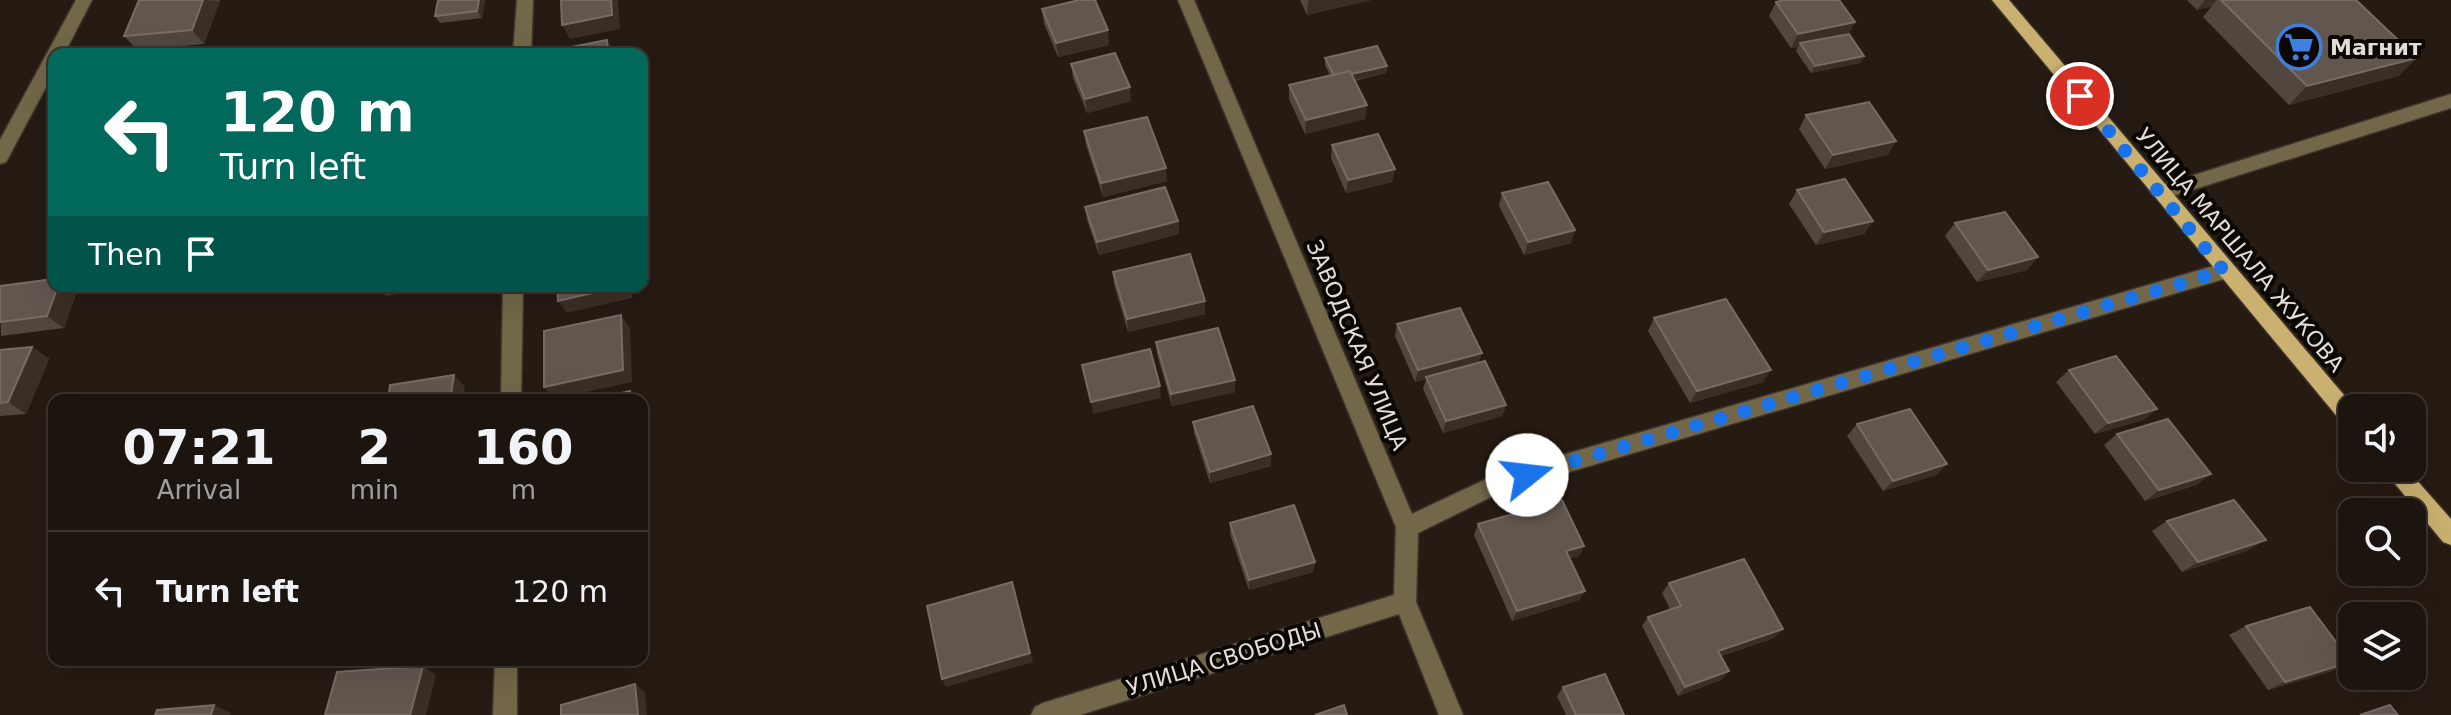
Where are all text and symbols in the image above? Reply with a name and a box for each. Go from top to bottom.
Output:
supermarket icon: Магнит [2275,23,2323,71]
place label: Магнит [2330,35,2422,60]
pin [2046,62,2114,130]
icon: arrive [2058,74,2102,118]
text: 120 m [220,79,415,144]
icon: left [88,80,192,184]
street label: УЛИЦА МАРШАЛА ЖУКОВА [2131,123,2349,377]
text: Turn left [220,146,366,187]
icon: arrive [179,232,223,276]
street label: ЗАВОДСКАЯ УЛИЦА [1301,236,1413,454]
text: Then [88,237,163,272]
map controls [2338,394,2426,690]
button: sound [2338,394,2426,482]
text: 07:21 [122,419,275,475]
text: 2 [358,419,391,475]
text: 160 [473,419,573,475]
position arrow [1485,433,1569,517]
text: Arrival [157,475,241,505]
text: min [350,475,399,505]
text: m [511,475,536,505]
button: search [2338,498,2426,586]
icon: left [88,569,132,613]
text: Turn left [156,574,299,609]
text: 120 m [512,574,608,609]
button: layers [2338,602,2426,690]
street label: УЛИЦА СВОБОДЫ [1124,617,1324,701]

